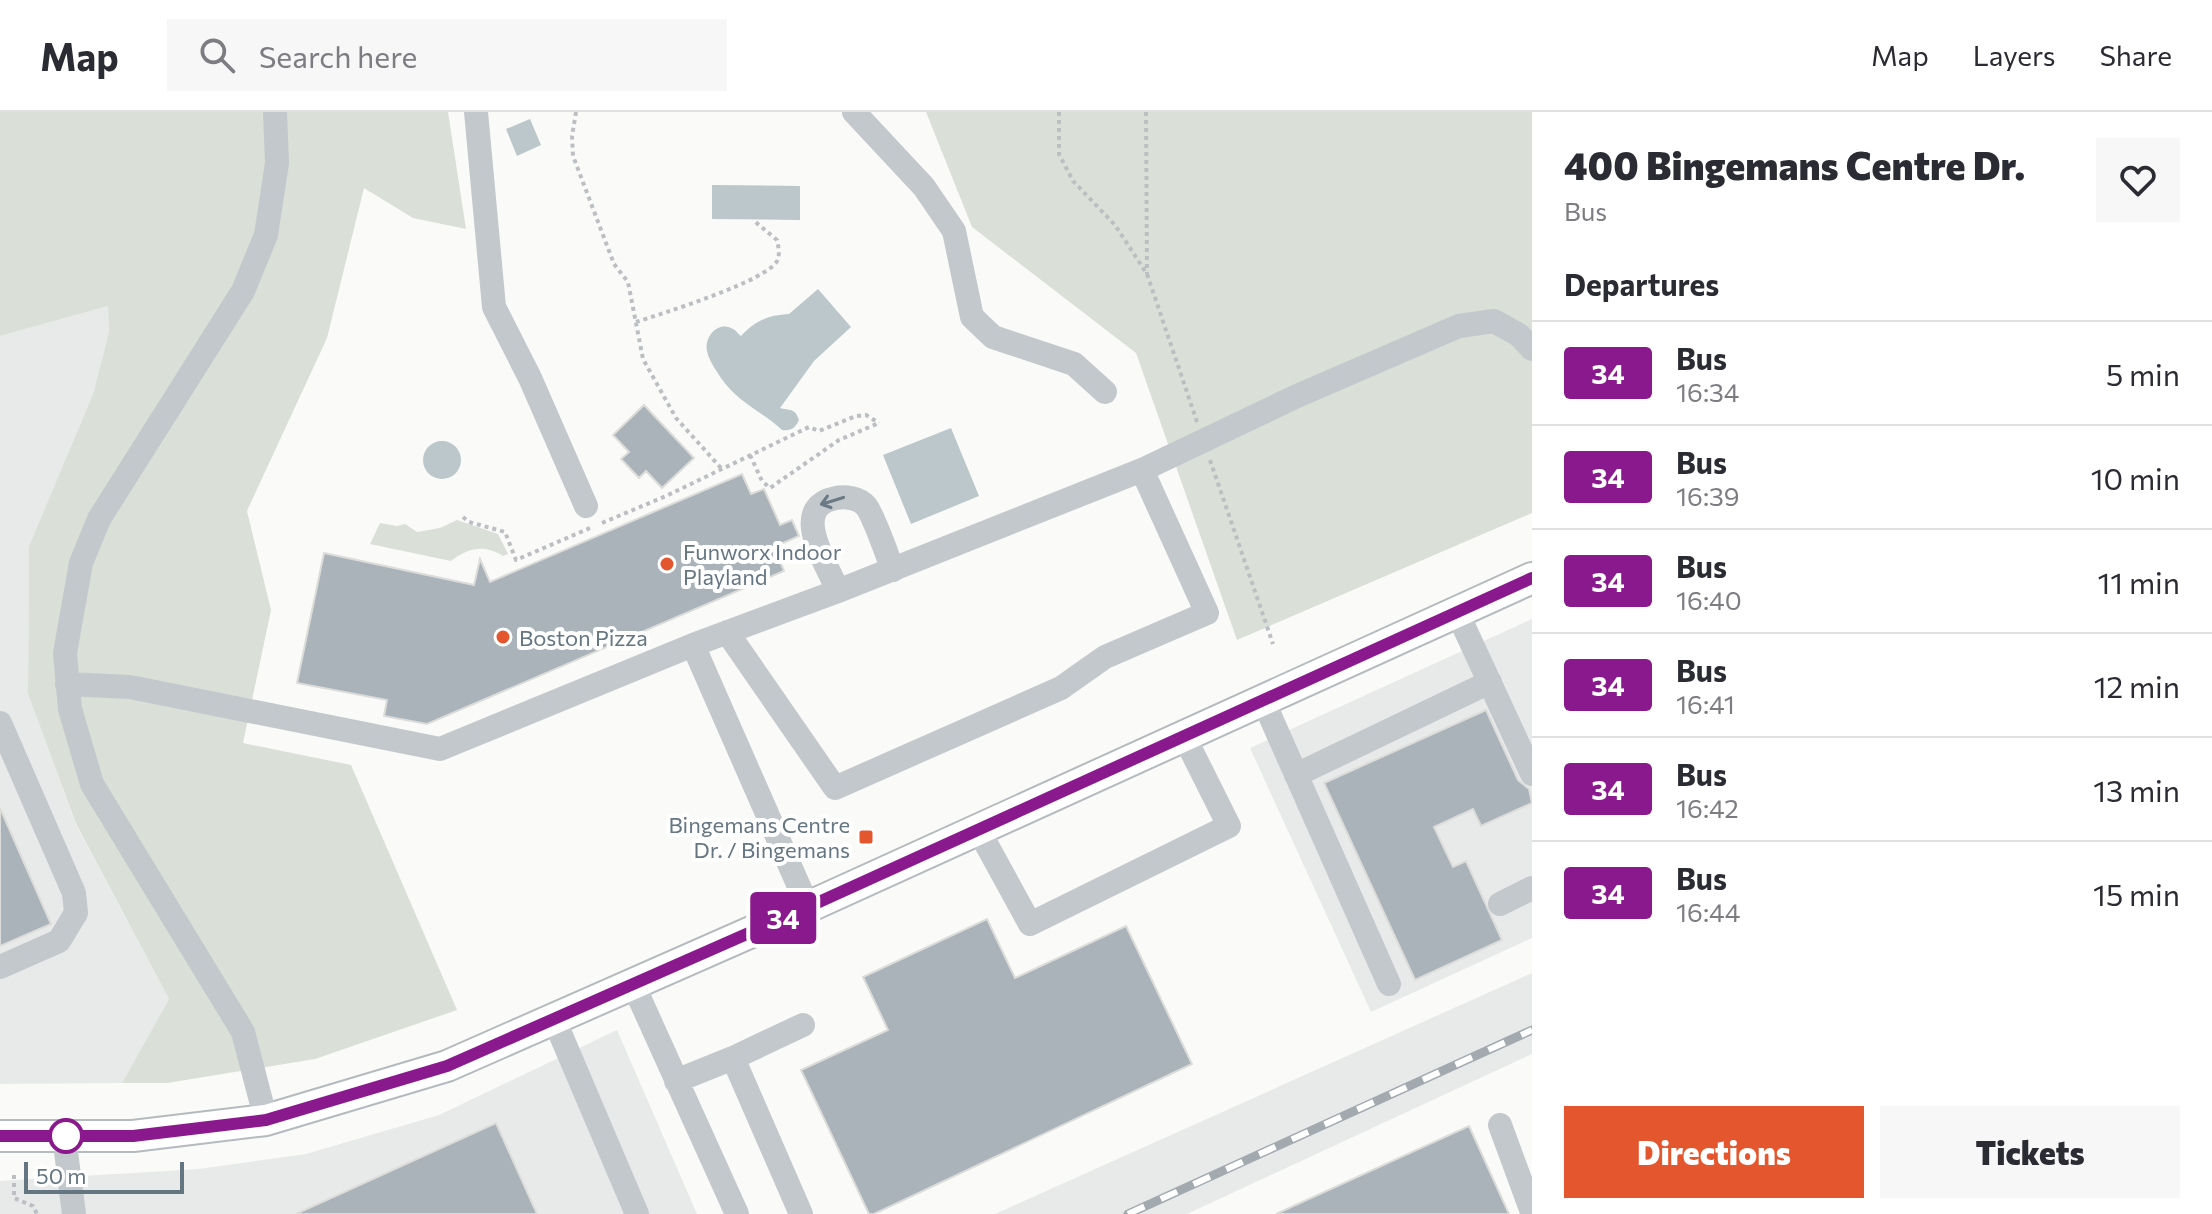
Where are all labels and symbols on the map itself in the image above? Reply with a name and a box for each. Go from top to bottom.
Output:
one-way arrow [820,495,845,509]
place label: Funworx Indoor Playland [683,538,842,590]
marker: Funworx Indoor Playland [658,555,676,573]
place label: Boston Pizza [519,624,648,651]
marker: Boston Pizza [494,628,512,646]
place label: Bingemans Centre Dr. / Bingemans [668,811,850,863]
marker: Bingemans Centre Dr. / Bingemans [857,828,875,846]
line badge: 34 [747,892,819,944]
unlabelled marker [49,1119,83,1153]
scale bar [24,1158,184,1194]

